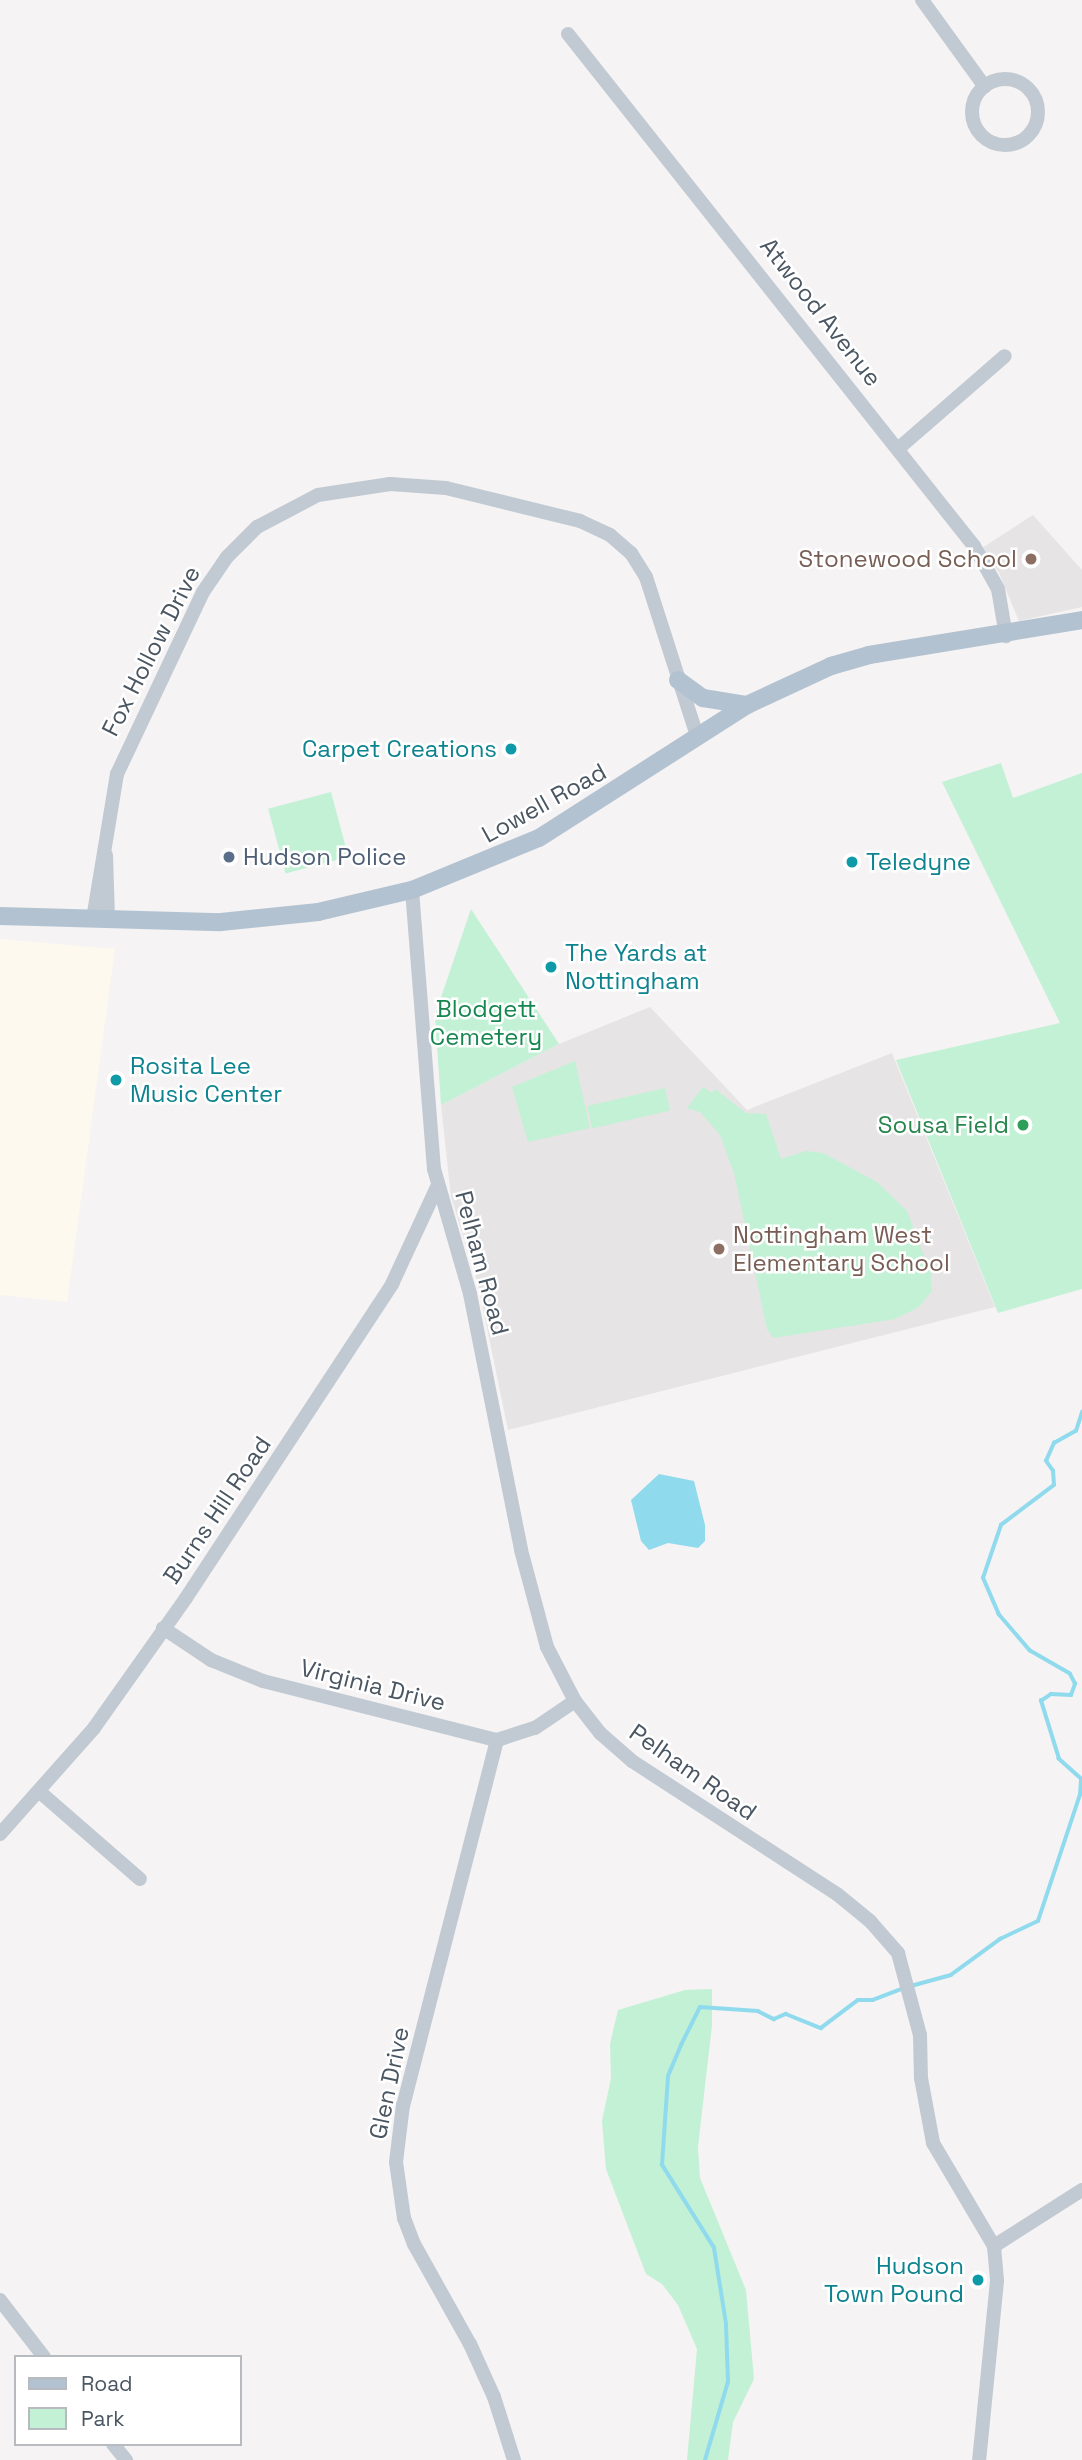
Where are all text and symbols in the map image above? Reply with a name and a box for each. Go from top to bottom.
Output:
street label: Atwood Avenue [754,232,888,392]
place label: Stonewood School [799,545,1017,573]
marker: Stonewood School [1023,551,1039,567]
street label: Fox Hollow Drive [96,561,206,741]
place label: Carpet Creations [302,735,497,763]
marker: Carpet Creations [503,741,519,757]
street label: Lowell Road [477,757,611,849]
place label: Hudson Police [243,843,406,871]
place label: Teledyne [866,848,971,876]
marker: Hudson Police [221,849,237,865]
marker: Teledyne [844,854,860,870]
place label: The Yards at Nottingham [565,939,708,995]
marker: The Yards at Nottingham [543,959,559,975]
park label: Blodgett Cemetery [430,995,542,1051]
place label: Rosita Lee Music Center [130,1052,282,1108]
marker: Rosita Lee Music Center [108,1072,124,1088]
place label: Sousa Field [878,1111,1009,1139]
marker: Sousa Field [1015,1117,1031,1133]
street label: Pelham Road [449,1188,515,1338]
place label: Nottingham West Elementary School [733,1221,950,1277]
marker: Nottingham West Elementary School [711,1241,727,1257]
street label: Burns Hill Road [157,1431,277,1589]
street label: Virginia Drive [297,1653,449,1717]
street label: Pelham Road [624,1718,762,1826]
street label: Glen Drive [363,2024,415,2142]
place label: Hudson Town Pound [824,2252,964,2308]
marker: Hudson Town Pound [970,2272,986,2288]
legend [14,2355,242,2446]
text: Road [81,2370,133,2397]
text: Park [81,2405,125,2432]

